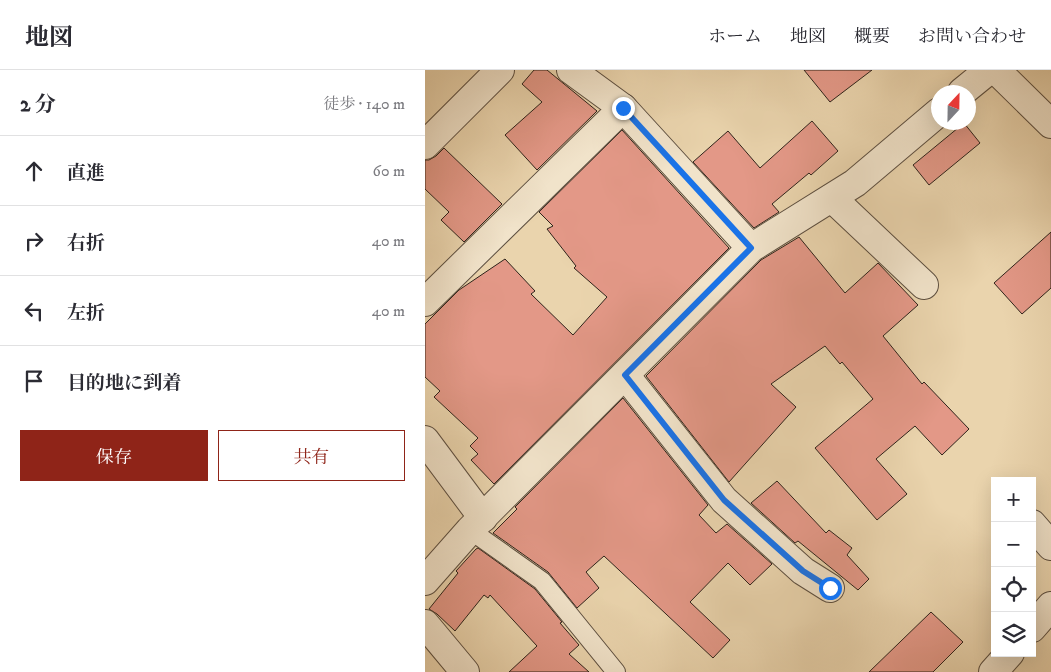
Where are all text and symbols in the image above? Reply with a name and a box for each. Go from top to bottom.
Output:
text: 地図 [25,23,73,53]
text: ホーム [708,26,762,48]
text: 地図 [790,26,826,48]
text: 概要 [854,26,890,48]
text: お問い合わせ [918,26,1026,48]
north arrow [931,85,976,130]
text: 2 分 [20,92,56,118]
text: 徒歩 · 140 m [323,94,405,114]
route end [612,97,635,120]
icon: ahead [20,157,48,185]
text: 60 m [373,161,405,181]
text: 直進 [67,162,105,185]
icon: right [20,227,48,255]
text: 40 m [372,231,405,251]
text: 右折 [67,232,105,255]
icon: left [20,297,48,325]
text: 40 m [372,301,405,321]
text: 左折 [67,302,105,325]
icon: arrive [20,367,48,395]
text: 目的地に到着 [67,372,181,395]
button: 保存 [20,430,208,481]
button: 共有 [218,430,405,481]
map controls [991,477,1036,657]
button: + [991,477,1036,522]
button: − [991,522,1036,567]
button: locate [991,567,1036,612]
route start [819,577,842,600]
button: layers [991,612,1036,657]

